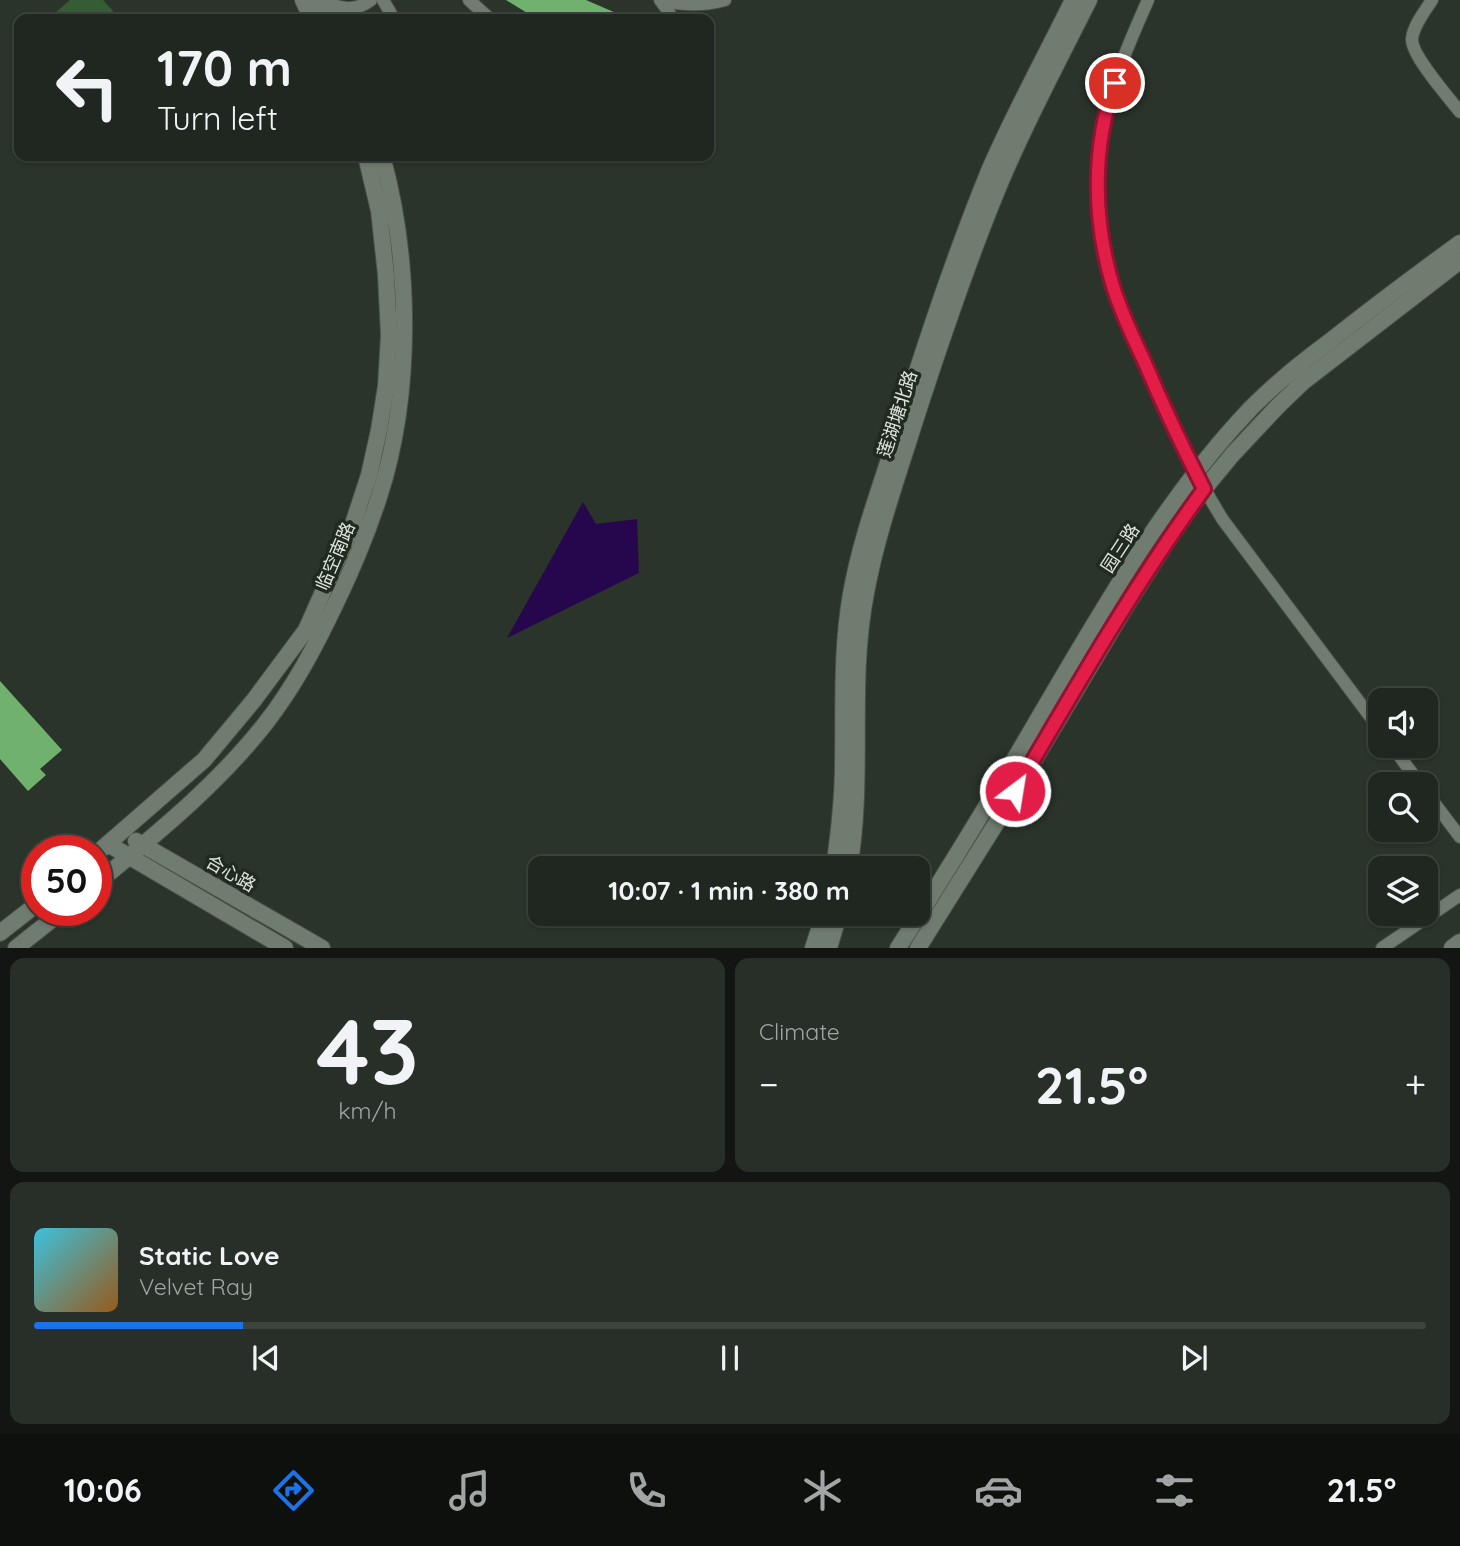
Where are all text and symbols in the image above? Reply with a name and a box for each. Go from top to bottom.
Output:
text: 170 m [157,37,292,98]
icon: left [42,42,133,133]
pin [1085,53,1145,113]
icon: arrive [1096,64,1134,102]
text: Turn left [157,98,278,138]
street label: 莲湖塘北路 [872,368,922,460]
street label: 临空南路 [310,518,360,594]
street label: 园三路 [1096,519,1144,577]
map controls [1368,688,1438,926]
button: sound [1368,688,1438,758]
position arrow [978,754,1052,828]
button: search [1368,772,1438,842]
speed limit sign: 50 [21,835,112,926]
street label: 合心路 [202,850,260,896]
button: layers [1368,856,1438,926]
text: 10:07 · 1 min · 380 m [608,874,850,907]
text: 43 [316,993,419,1107]
text: Climate [759,1017,840,1046]
text: 21.5° [1035,1052,1148,1117]
text: − [759,1060,779,1108]
text: + [1405,1060,1426,1108]
text: km/h [338,1096,397,1125]
text: Static Love [139,1239,280,1272]
text: Velvet Ray [139,1272,253,1301]
icon: previous [247,1339,285,1377]
icon: pause [711,1339,749,1377]
icon: next [1175,1339,1213,1377]
icon: directions [269,1466,318,1515]
icon: music [445,1466,494,1515]
icon: phone [622,1466,671,1515]
icon: climate [798,1466,847,1515]
icon: car [974,1466,1023,1515]
icon: filters [1150,1466,1199,1515]
text: 10:06 [64,1470,142,1510]
text: 21.5° [1327,1470,1396,1510]

